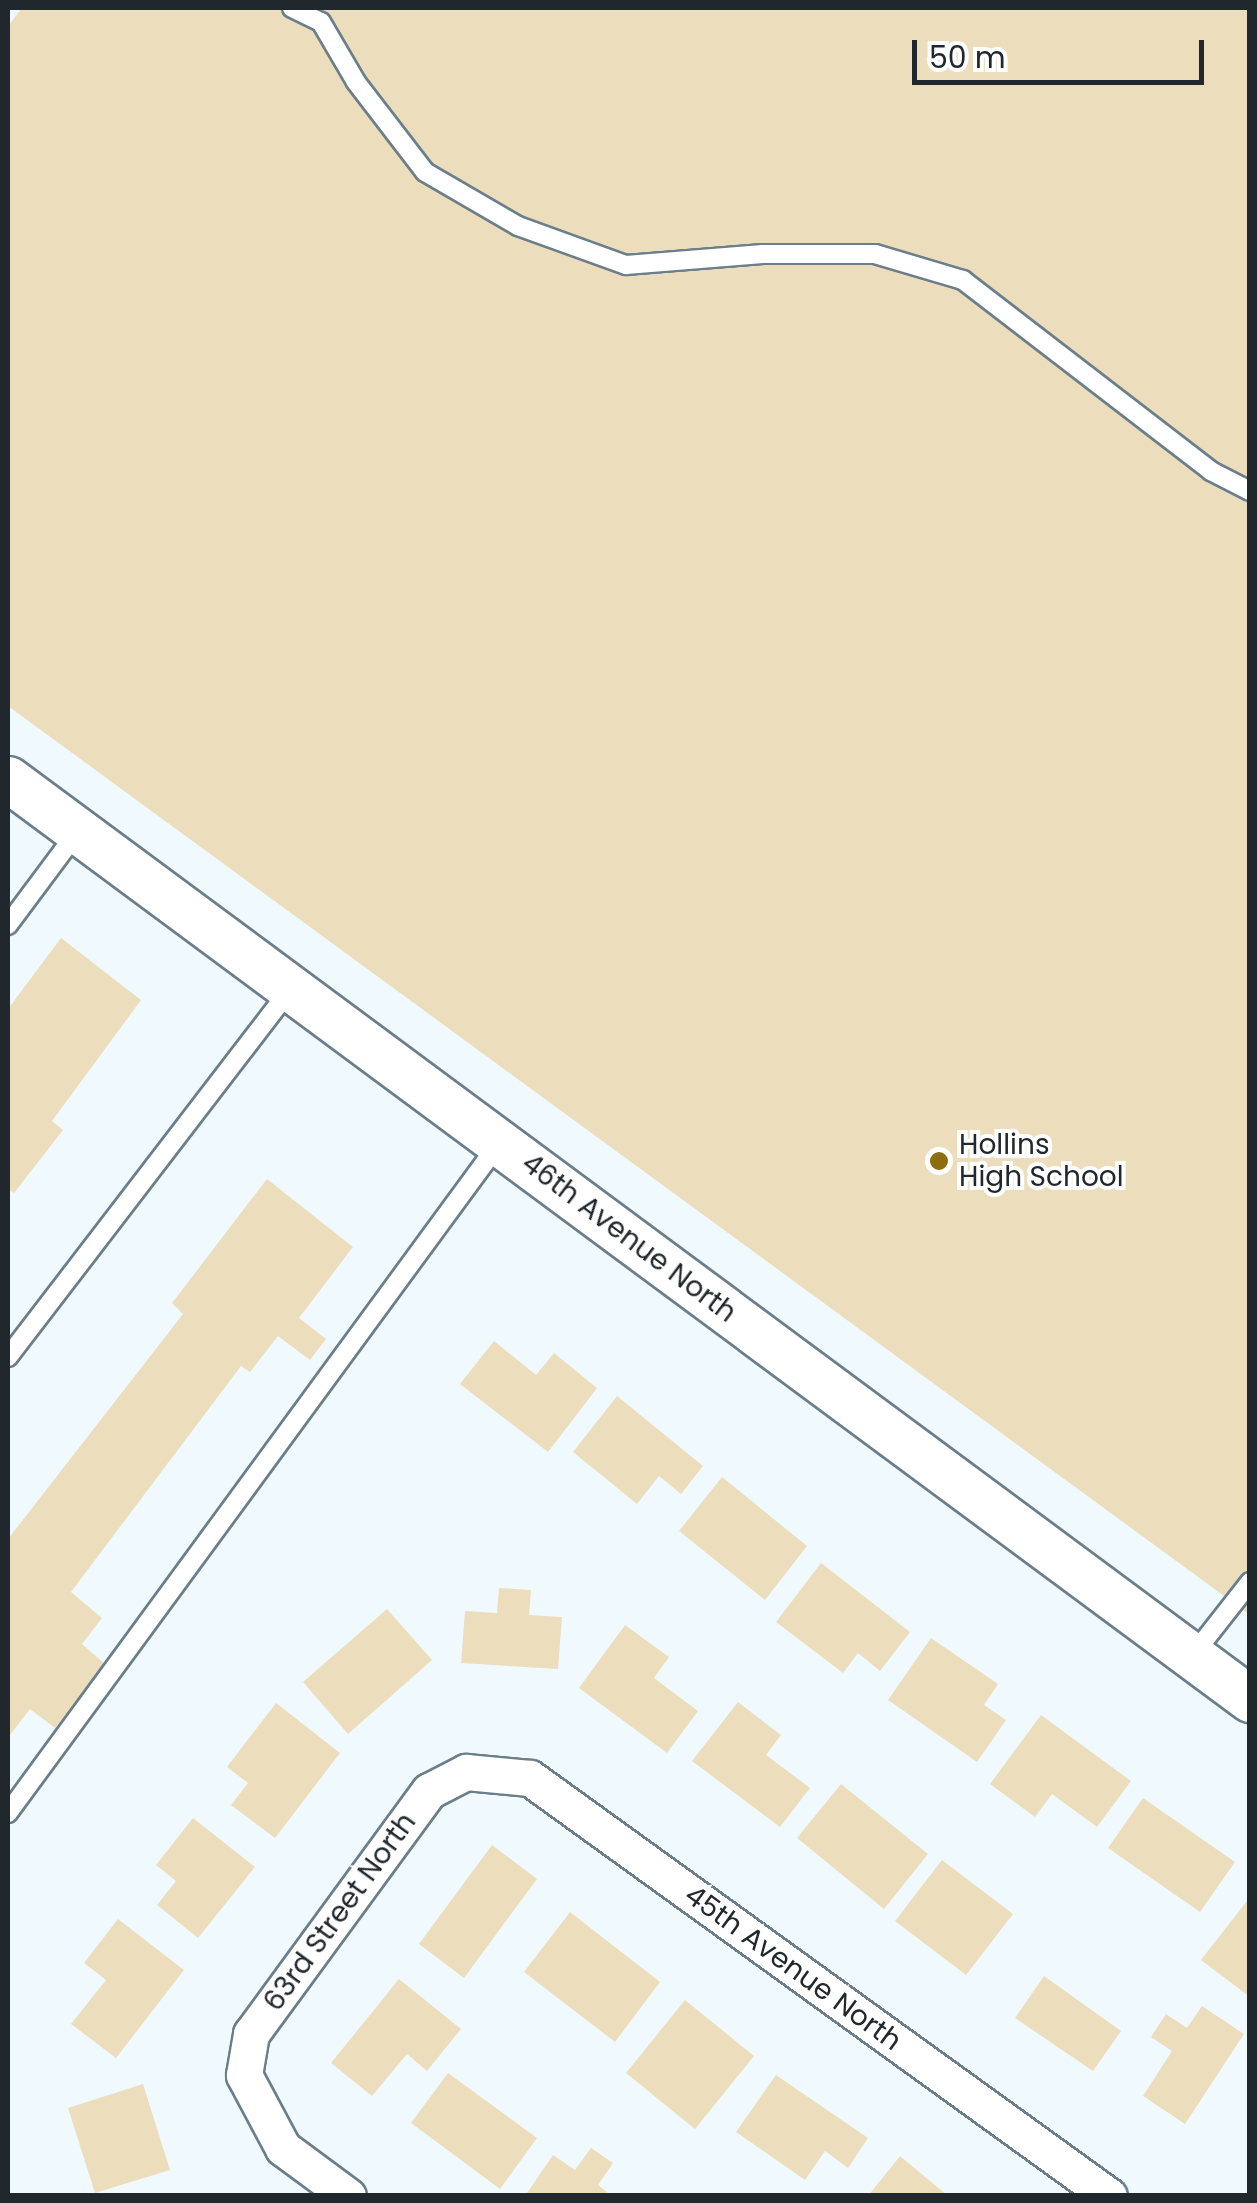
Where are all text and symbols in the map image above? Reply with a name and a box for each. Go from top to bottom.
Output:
scale bar [917,20,1210,82]
text: 50 m [929,36,1006,79]
place label: Hollins High School [959,1128,1124,1194]
street label: 46th Avenue North [515,1146,743,1330]
marker: Hollins High School [928,1150,950,1172]
street label: 63rd Street North [257,1806,423,2018]
street label: 45th Avenue North [678,1878,908,2058]

